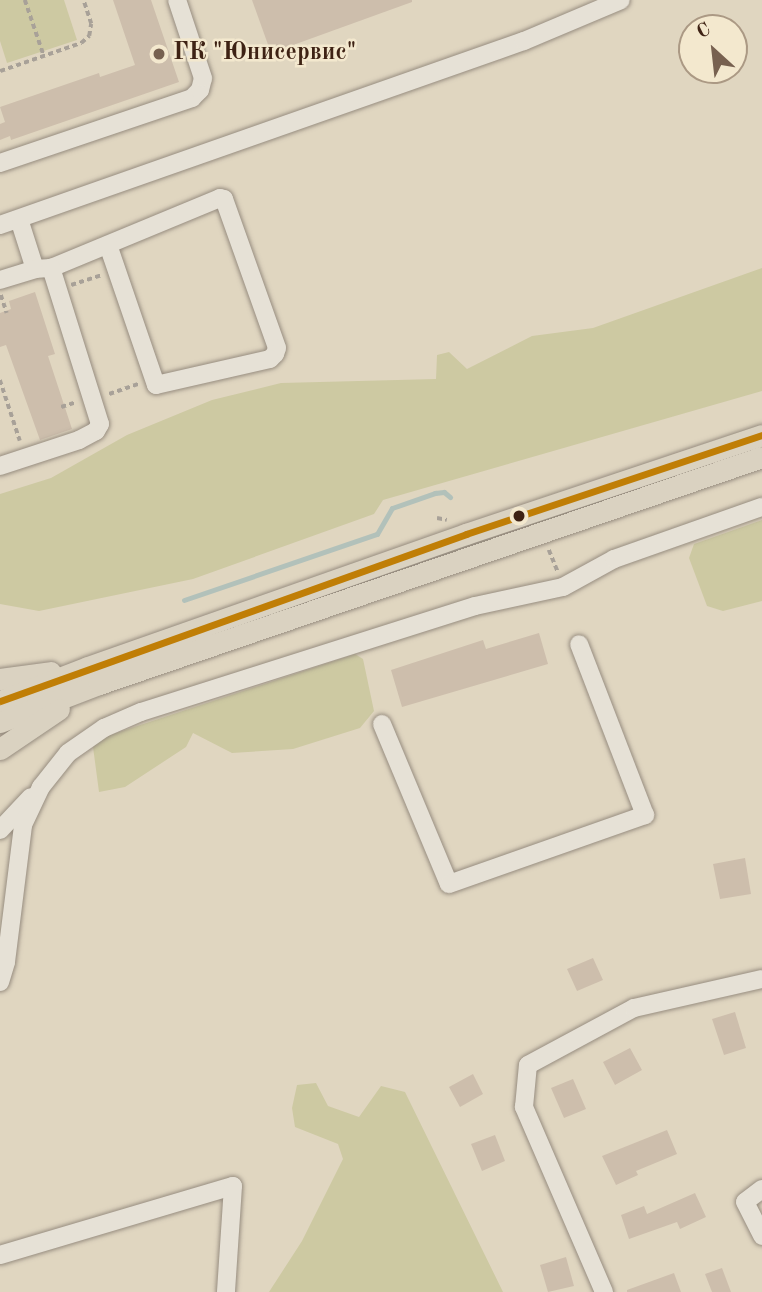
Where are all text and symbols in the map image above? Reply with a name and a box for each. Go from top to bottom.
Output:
north arrow [678,14,748,84]
text: С [694,20,714,43]
place label: ГК "Юнисервис" [173,40,356,68]
marker: ГК "Юнисервис" [151,46,167,62]
unlabelled marker [512,509,526,523]

